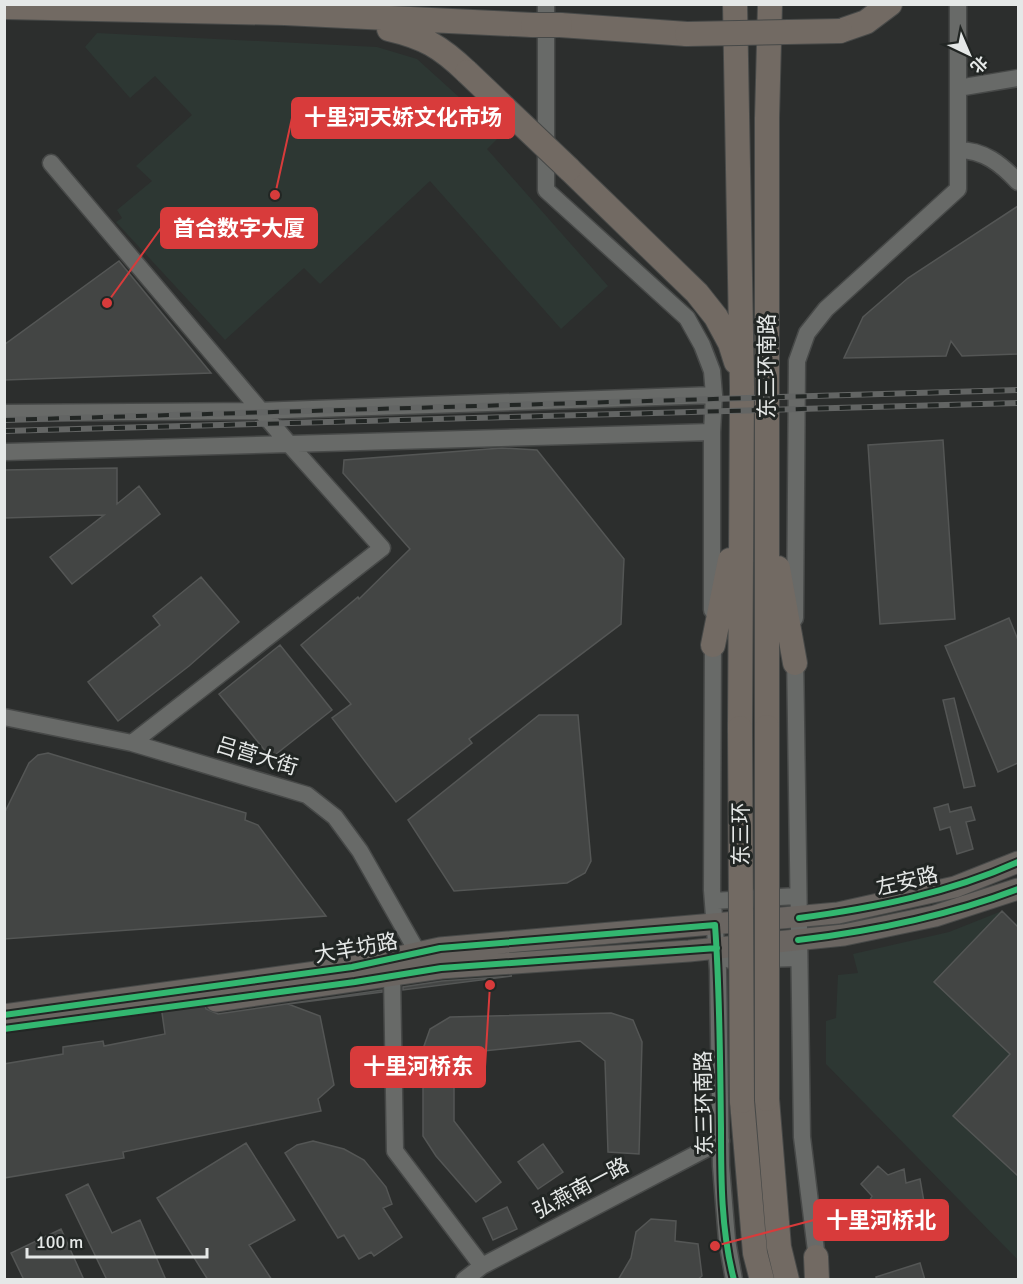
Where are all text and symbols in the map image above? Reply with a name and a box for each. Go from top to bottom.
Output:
north arrow [939,24,999,84]
text: 北 [966,51,991,77]
callout: 十里河天娇文化市场 [292,98,514,138]
text: 十里河天娇文化市场 [304,104,502,131]
callout: 首合数字大厦 [161,208,317,248]
text: 首合数字大厦 [173,215,305,242]
street label: 东三环南路 [754,314,780,419]
street label: 吕营大街 [213,731,301,781]
street label: 东三环 [728,803,754,866]
street label: 左安路 [873,861,941,901]
street label: 大羊坊路 [312,928,400,968]
callout: 十里河桥东 [351,1047,485,1087]
street label: 东三环南路 [690,1050,718,1156]
text: 十里河桥东 [363,1053,473,1080]
street label: 弘燕南一路 [529,1152,633,1224]
callout: 十里河桥北 [814,1200,948,1240]
text: 十里河桥北 [826,1207,936,1234]
scale bar [27,1221,207,1259]
text: 100 m [36,1231,83,1253]

